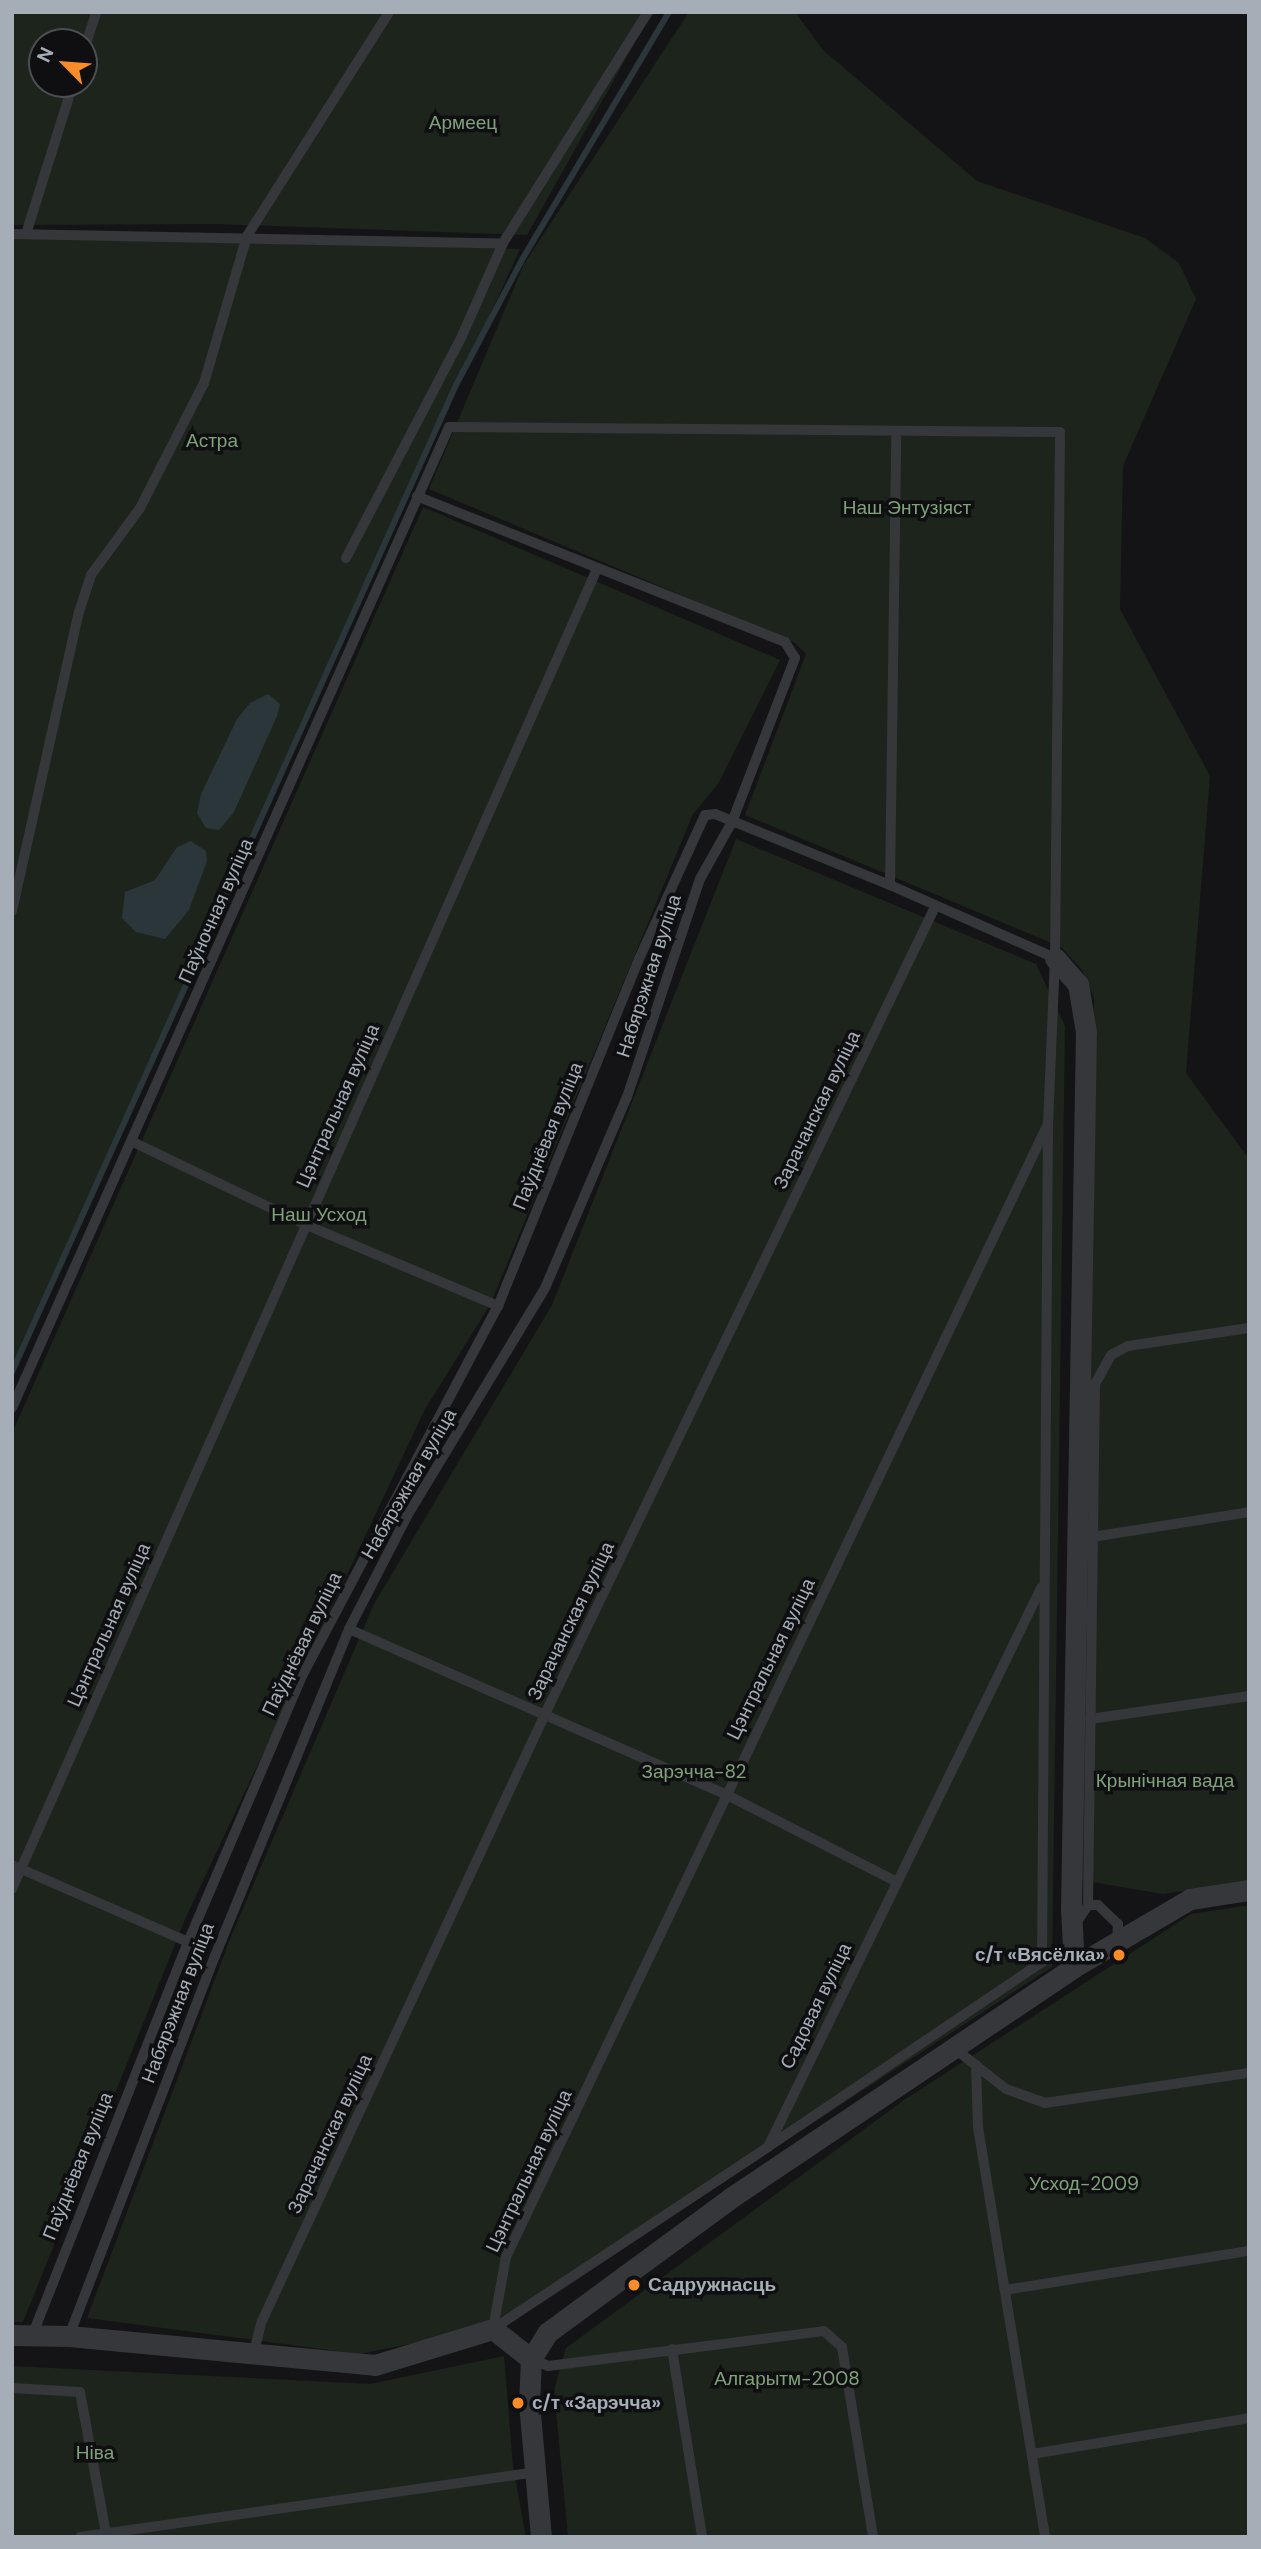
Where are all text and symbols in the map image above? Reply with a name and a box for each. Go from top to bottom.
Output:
north arrow [28,28,98,98]
text: N [31,43,60,66]
park label: Армеец [429,112,497,134]
park label: Астра [186,430,238,452]
park label: Наш Энтузіяст [843,497,971,519]
street label: Паўночная вуліца [174,835,258,987]
street label: Набярэжная вуліца [612,892,686,1060]
street label: Цэнтральная вуліца [292,1021,384,1191]
street label: Зарачанская вуліца [769,1027,865,1193]
street label: Паўднёвая вуліца [508,1059,588,1213]
park label: Наш Усход [271,1204,367,1226]
street label: Набярэжная вуліца [357,1405,461,1563]
street label: Зарачанская вуліца [523,1538,619,1704]
street label: Цэнтральная вуліца [63,1540,155,1710]
street label: Паўднёвая вуліца [257,1568,347,1720]
street label: Цэнтральная вуліца [722,1574,820,1744]
park label: Зарэчча-82 [641,1761,747,1783]
park label: Крынічная вада [1096,1770,1234,1792]
street label: Набярэжная вуліца [137,1920,219,2086]
street label: Садовая вуліца [776,1939,856,2073]
place label: с/т «Вясёлка» [975,1944,1105,1966]
marker: с/т «Вясёлка» [1111,1947,1127,1963]
street label: Зарачанская вуліца [283,2051,377,2217]
street label: Цэнтральная вуліца [481,2086,577,2256]
street label: Паўднёвая вуліца [38,2089,118,2243]
park label: Усход-2009 [1029,2173,1139,2195]
place label: Садружнасць [648,2274,776,2296]
marker: Садружнасць [626,2277,642,2293]
park label: Алгарытм-2008 [714,2368,860,2390]
place label: с/т «Зарэчча» [532,2392,661,2414]
marker: с/т «Зарэчча» [510,2395,526,2411]
park label: Ніва [76,2442,114,2464]

